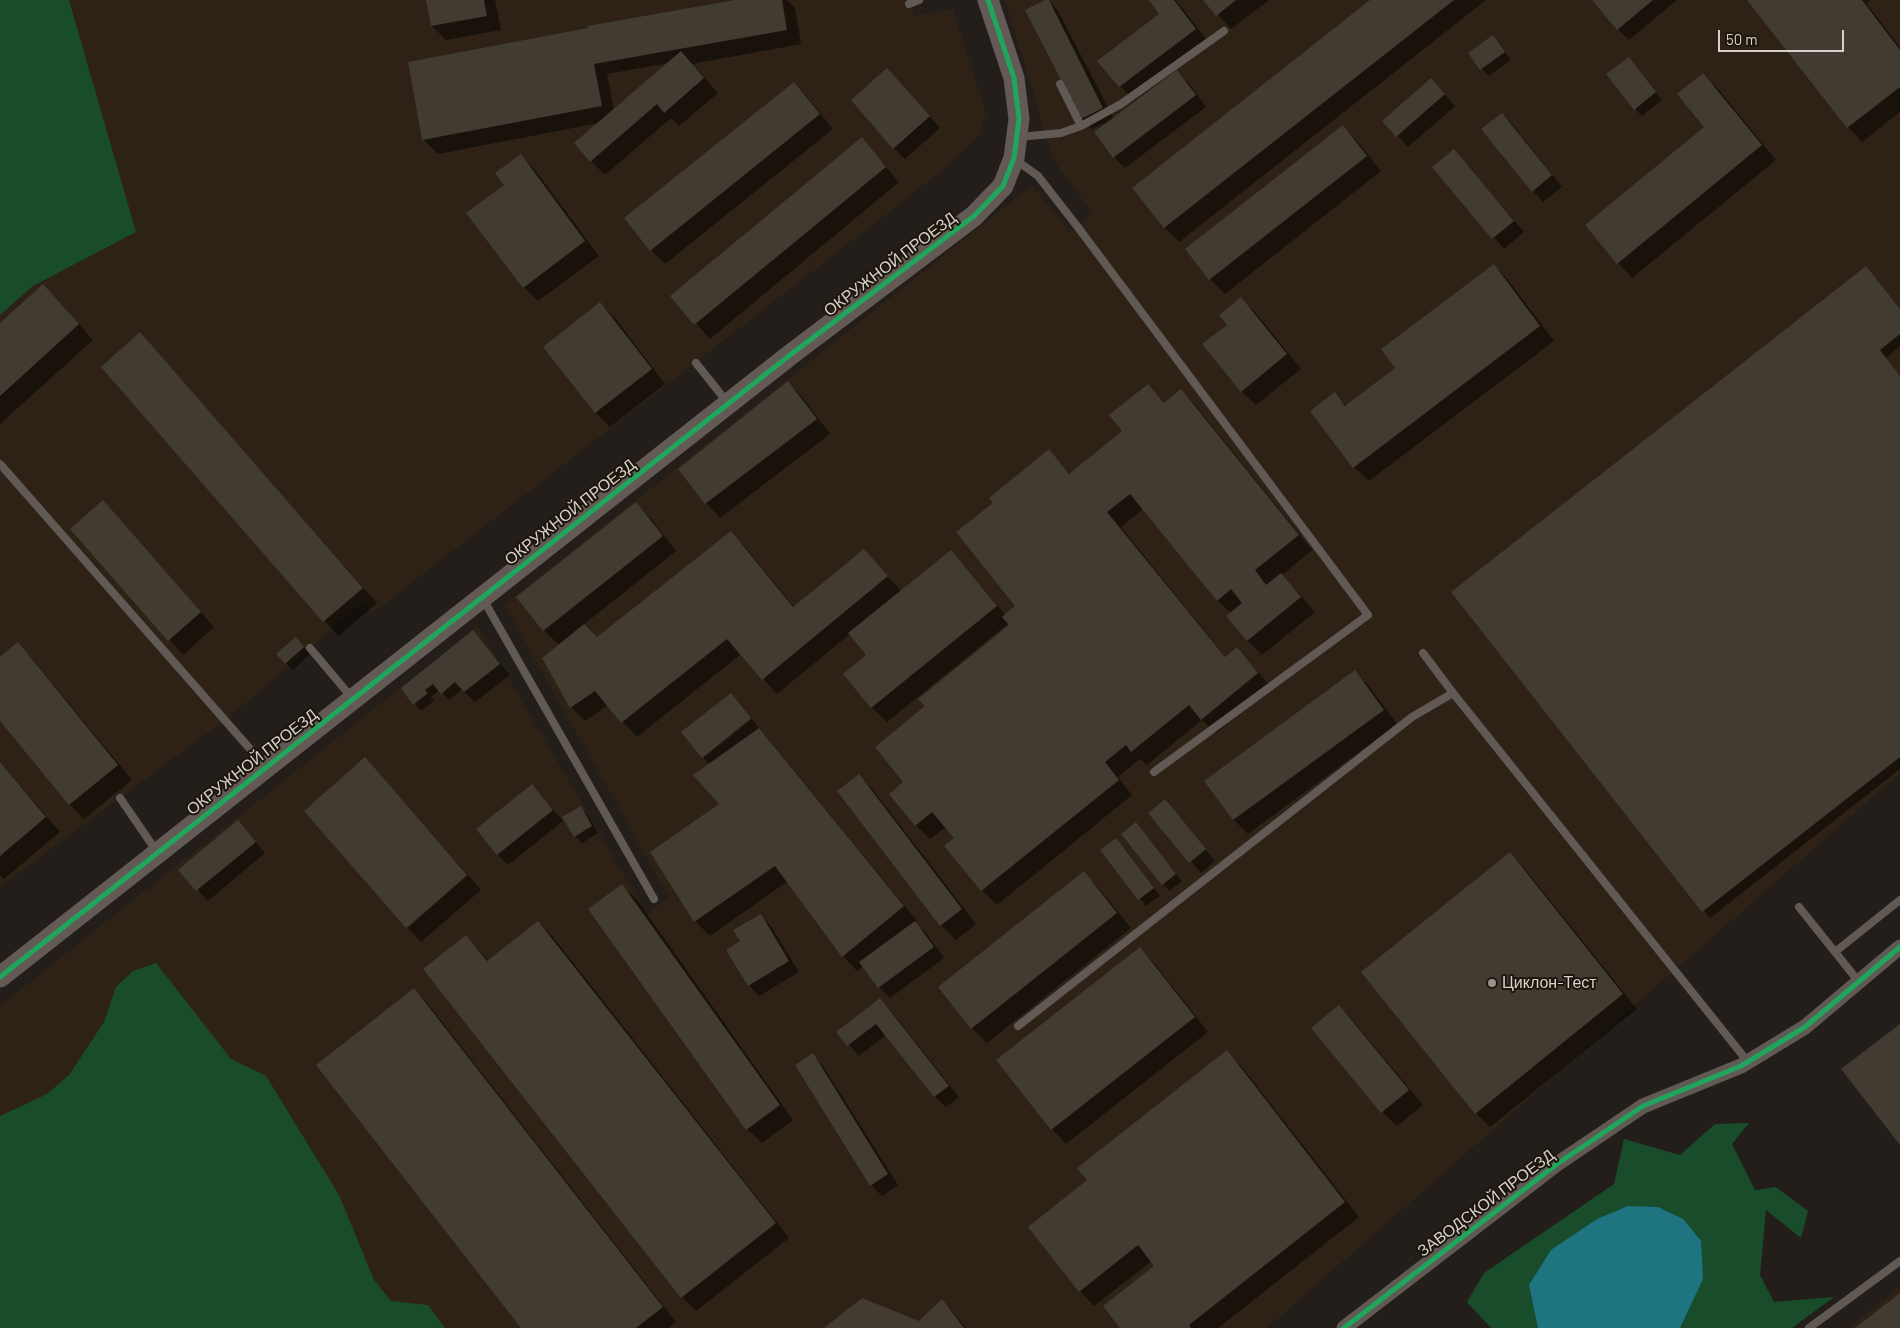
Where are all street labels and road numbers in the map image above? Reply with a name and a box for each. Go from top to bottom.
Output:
street label: ОКРУЖНОЙ ПРОЕЗД [820,208,960,320]
street label: ОКРУЖНОЙ ПРОЕЗД [501,455,639,569]
street label: ОКРУЖНОЙ ПРОЕЗД [183,705,321,819]
street label: ЗАВОДСКОЙ ПРОЕЗД [1414,1145,1558,1261]

